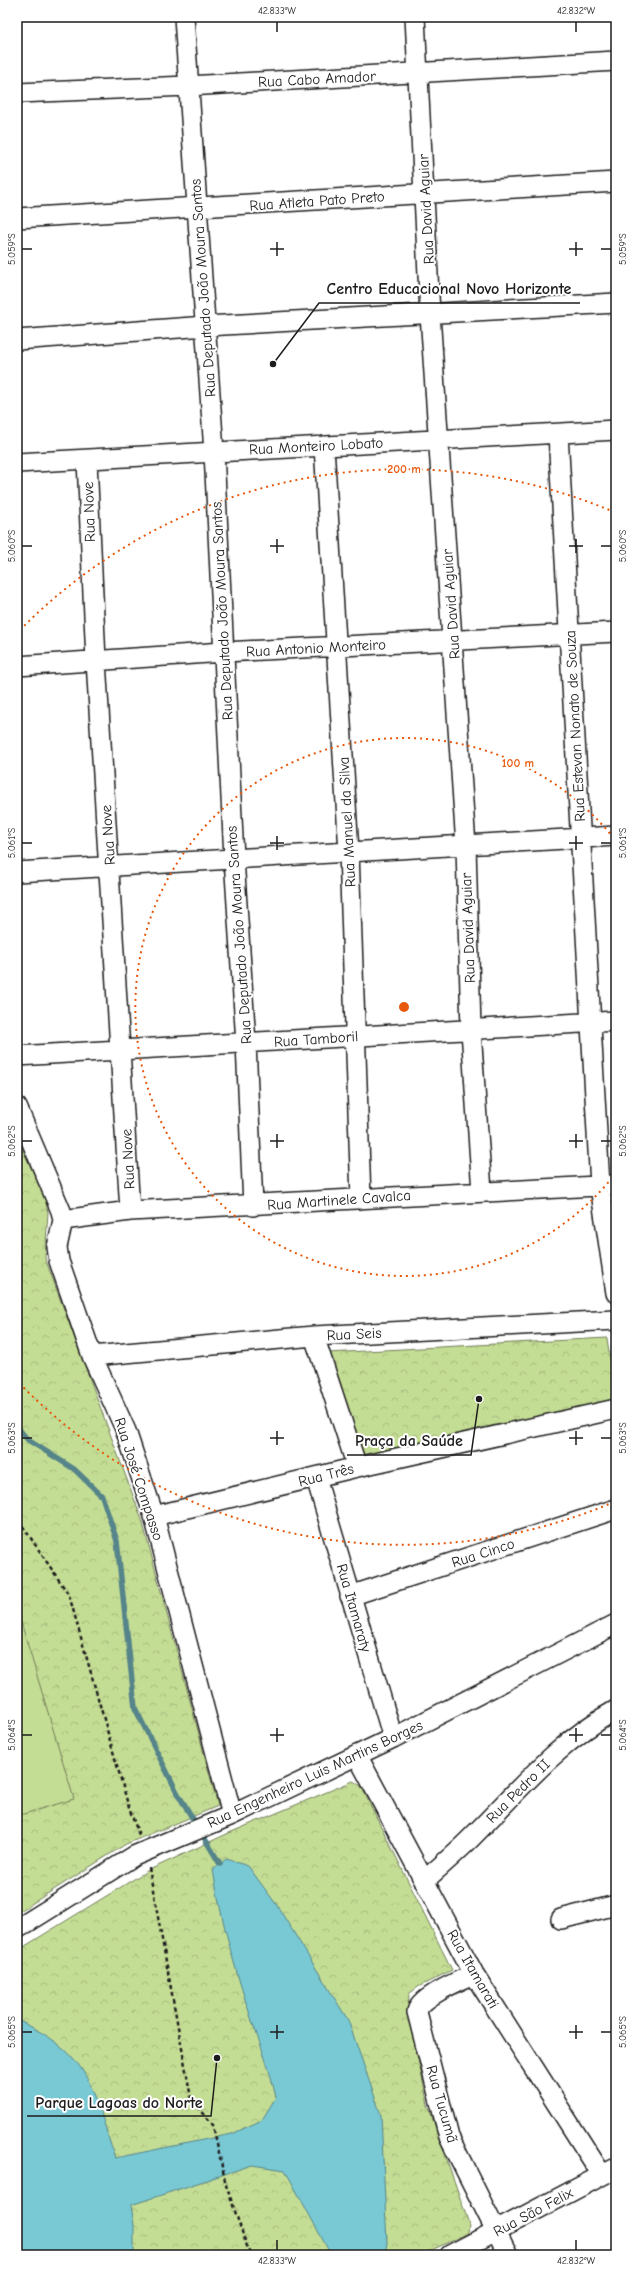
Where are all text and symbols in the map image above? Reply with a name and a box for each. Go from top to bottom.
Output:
text: 42.833°W [258,5,296,17]
text: 42.832°W [557,5,595,17]
street label: Rua Cabo Amador [258,67,376,91]
street label: Rua David Aguiar [414,153,438,265]
street label: Rua Deputado João Moura Santos [186,178,220,398]
street label: Rua Atleta Pato Preto [249,187,385,215]
text: 5.059°S [6,233,18,265]
text: 5.059°S [617,233,629,265]
callout: Centro Educacional Novo Horizonte [319,275,580,303]
text: Centro Educacional Novo Horizonte [327,280,572,298]
street label: Rua Monteiro Lobato [248,433,384,459]
text: 200 m [387,462,421,476]
street label: Rua Nove [79,481,99,543]
street label: Rua Deputado João Moura Santos [207,501,237,721]
text: 5.060°S [6,529,18,562]
text: 5.060°S [617,529,629,562]
street label: Rua David Aguiar [438,548,464,660]
street label: Rua Estevan Nonato de Souza [561,630,589,822]
street label: Rua Antonio Monteiro [246,635,386,661]
street label: Rua Manuel da Silva [335,756,359,888]
text: 100 m [502,756,534,770]
street label: Rua Nove [97,804,119,866]
street label: Rua Deputado João Moura Santos [222,825,256,1045]
text: 5.061°S [6,827,18,858]
text: 5.061°S [617,827,629,858]
street label: Rua David Aguiar [457,872,479,984]
centre of rings [397,1000,411,1014]
street label: Rua Tamboril [273,1027,359,1051]
text: 5.062°S [6,1125,18,1157]
text: 5.062°S [617,1125,629,1157]
street label: Rua Nove [117,1128,139,1190]
street label: Rua Martinele Cavalca [267,1186,411,1214]
street label: Rua Seis [326,1324,382,1344]
street label: Rua José Compasso [111,1415,167,1543]
text: 5.063°S [6,1422,18,1454]
text: 5.063°S [617,1422,629,1454]
callout: Praça da Saúde [347,1427,471,1455]
text: Praça da Saúde [355,1432,463,1450]
street label: Rua Três [296,1459,356,1491]
street label: Rua Cinco [449,1534,517,1572]
street label: Rua Itamaraty [333,1562,375,1655]
street label: Rua Engenheiro Luis Martins Borges [204,1716,426,1832]
text: 5.064°S [6,1719,18,1751]
text: 5.064°S [617,1719,629,1751]
street label: Rua Pedro II [482,1755,554,1827]
street label: Rua Itamarati [443,1926,503,2012]
text: 5.065°S [6,2016,18,2048]
text: 5.065°S [617,2016,629,2048]
street label: Rua Tucumã [422,2063,462,2145]
callout: Parque Lagoas do Norte [27,2088,211,2116]
text: Parque Lagoas do Norte [35,2094,203,2112]
street label: Rua São Felix [490,2183,577,2240]
text: 42.833°W [258,2255,296,2267]
text: 42.832°W [557,2255,595,2267]

